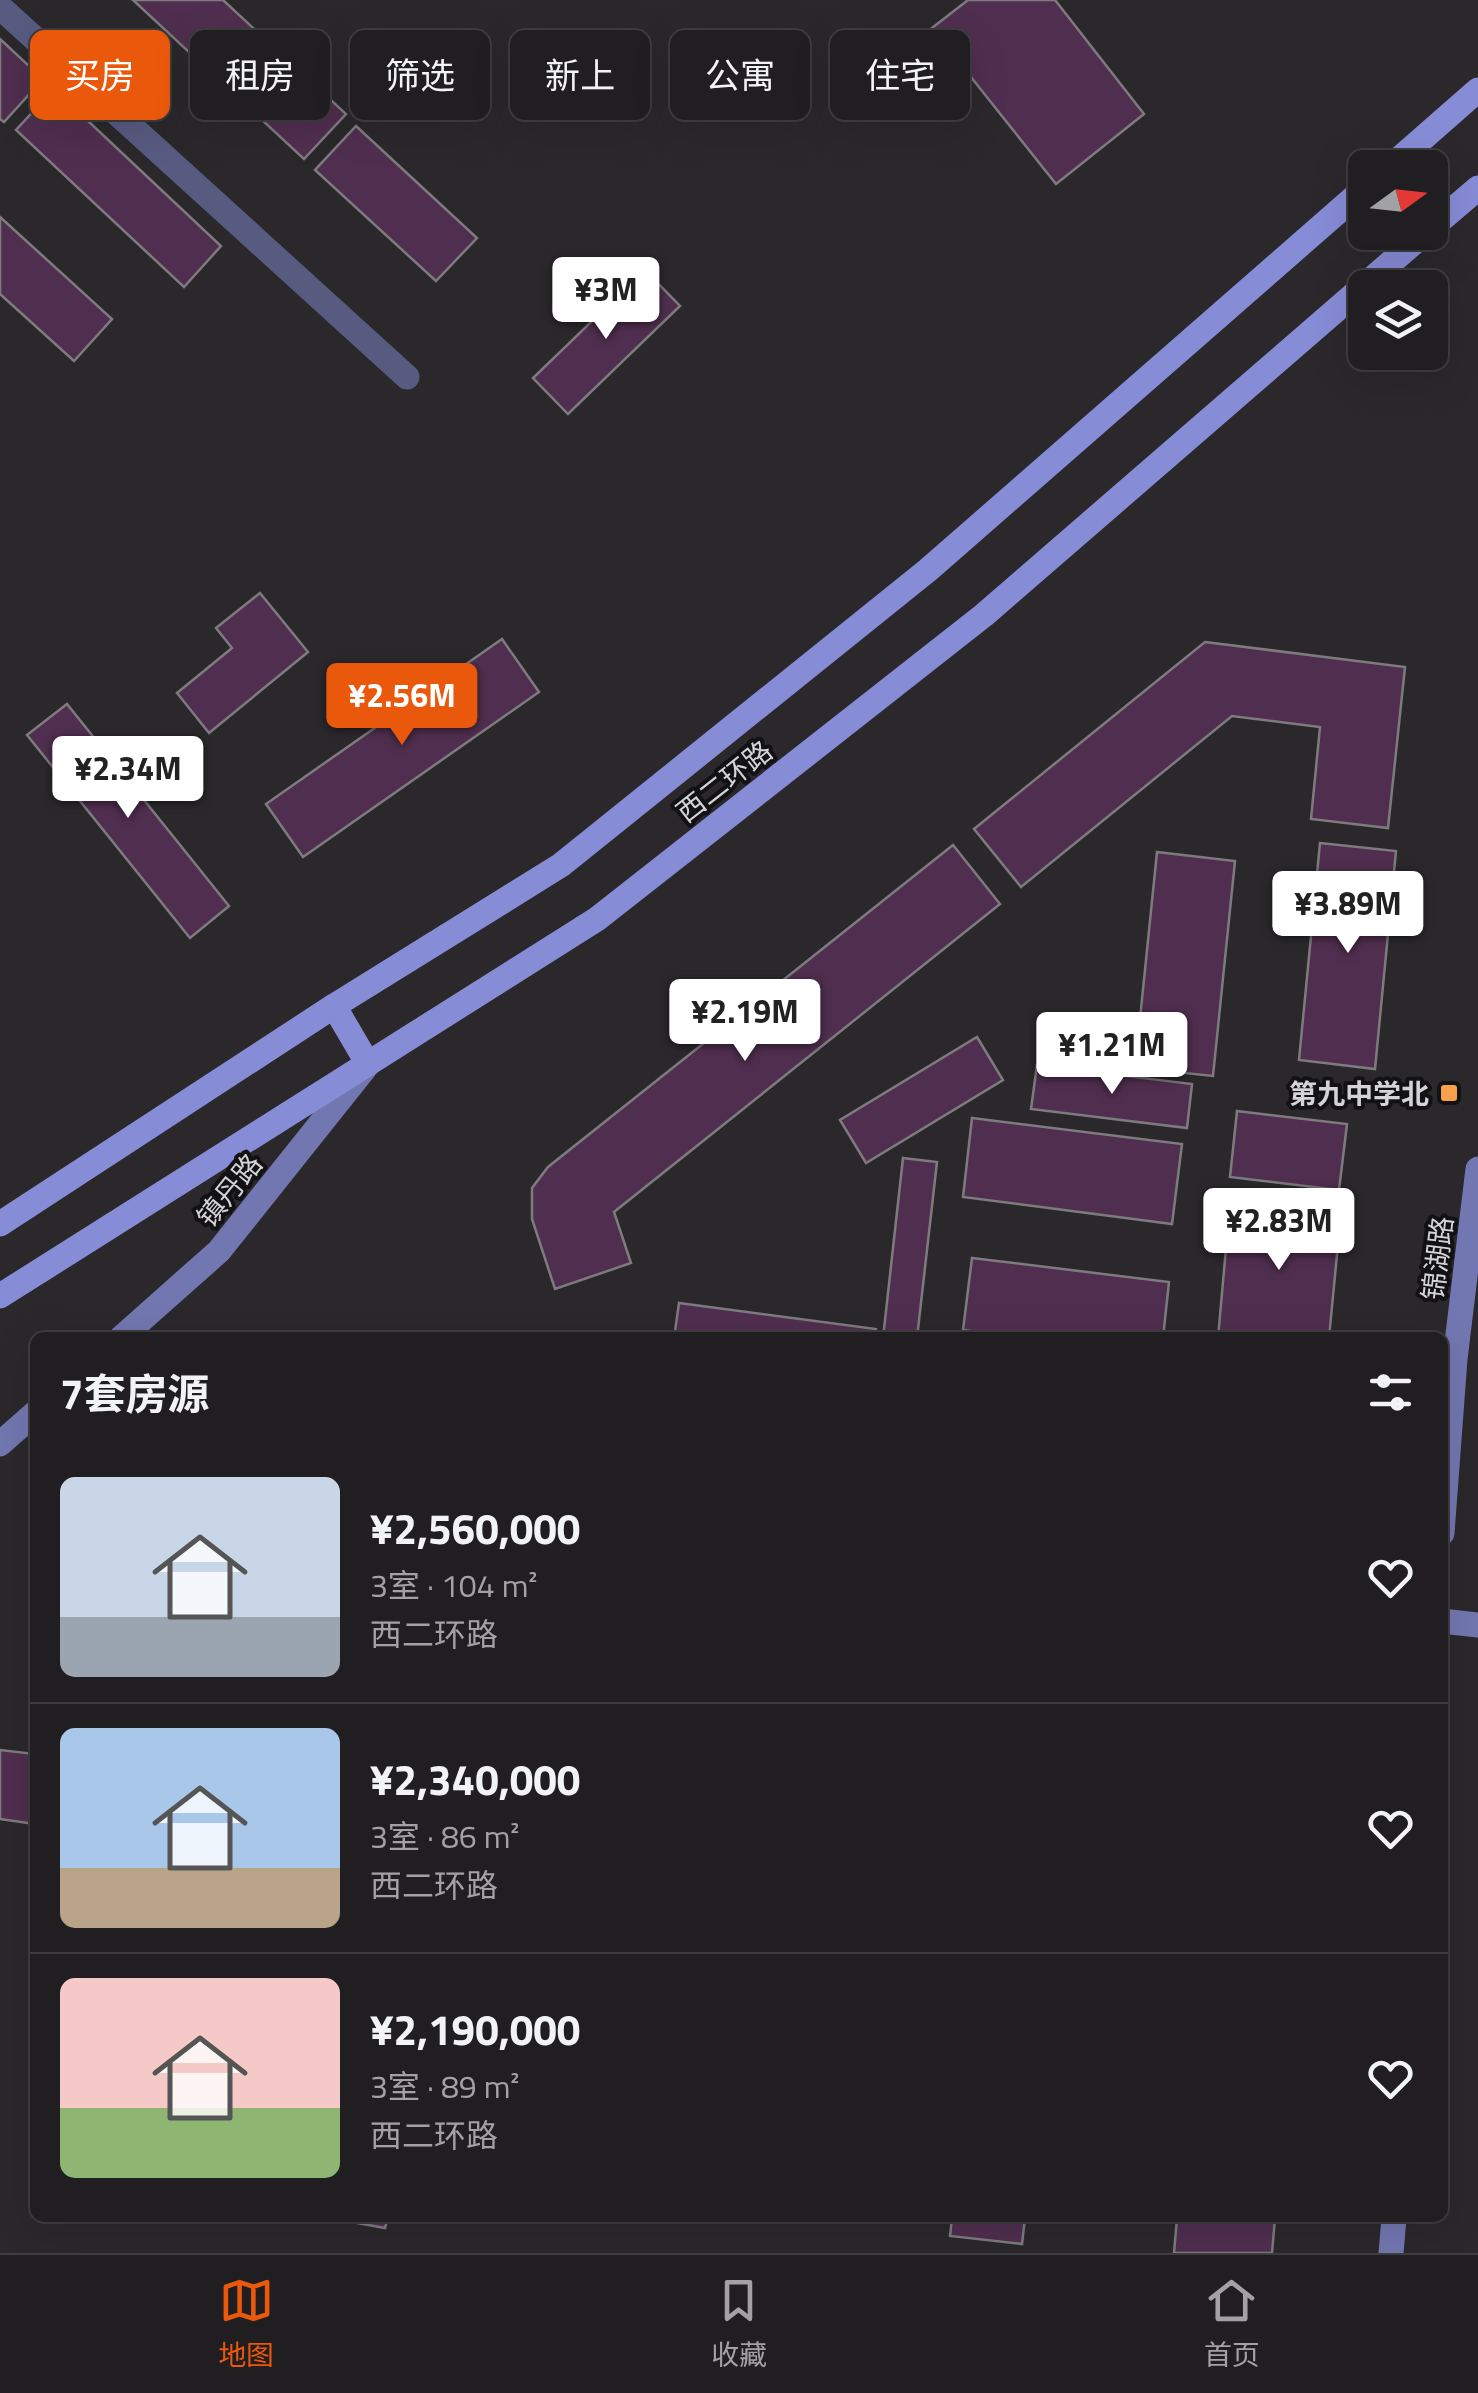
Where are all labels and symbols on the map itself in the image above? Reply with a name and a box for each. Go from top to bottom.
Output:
north arrow [1348,150,1448,250]
pin: ¥3M [558,257,654,342]
pin: ¥2.56M [321,663,483,748]
street label: 西二环路 [667,730,781,832]
pin: ¥2.34M [47,736,209,821]
pin: ¥3.89M [1267,871,1429,956]
pin: ¥2.19M [664,979,826,1064]
pin: ¥1.21M [1031,1012,1193,1097]
place label: 第九中学北 [1289,1072,1429,1115]
marker: 第九中学北 [1438,1082,1460,1104]
street label: 镇丹路 [186,1144,272,1236]
pin: ¥2.83M [1198,1188,1360,1273]
street label: 锦湖路 [1411,1214,1463,1302]

